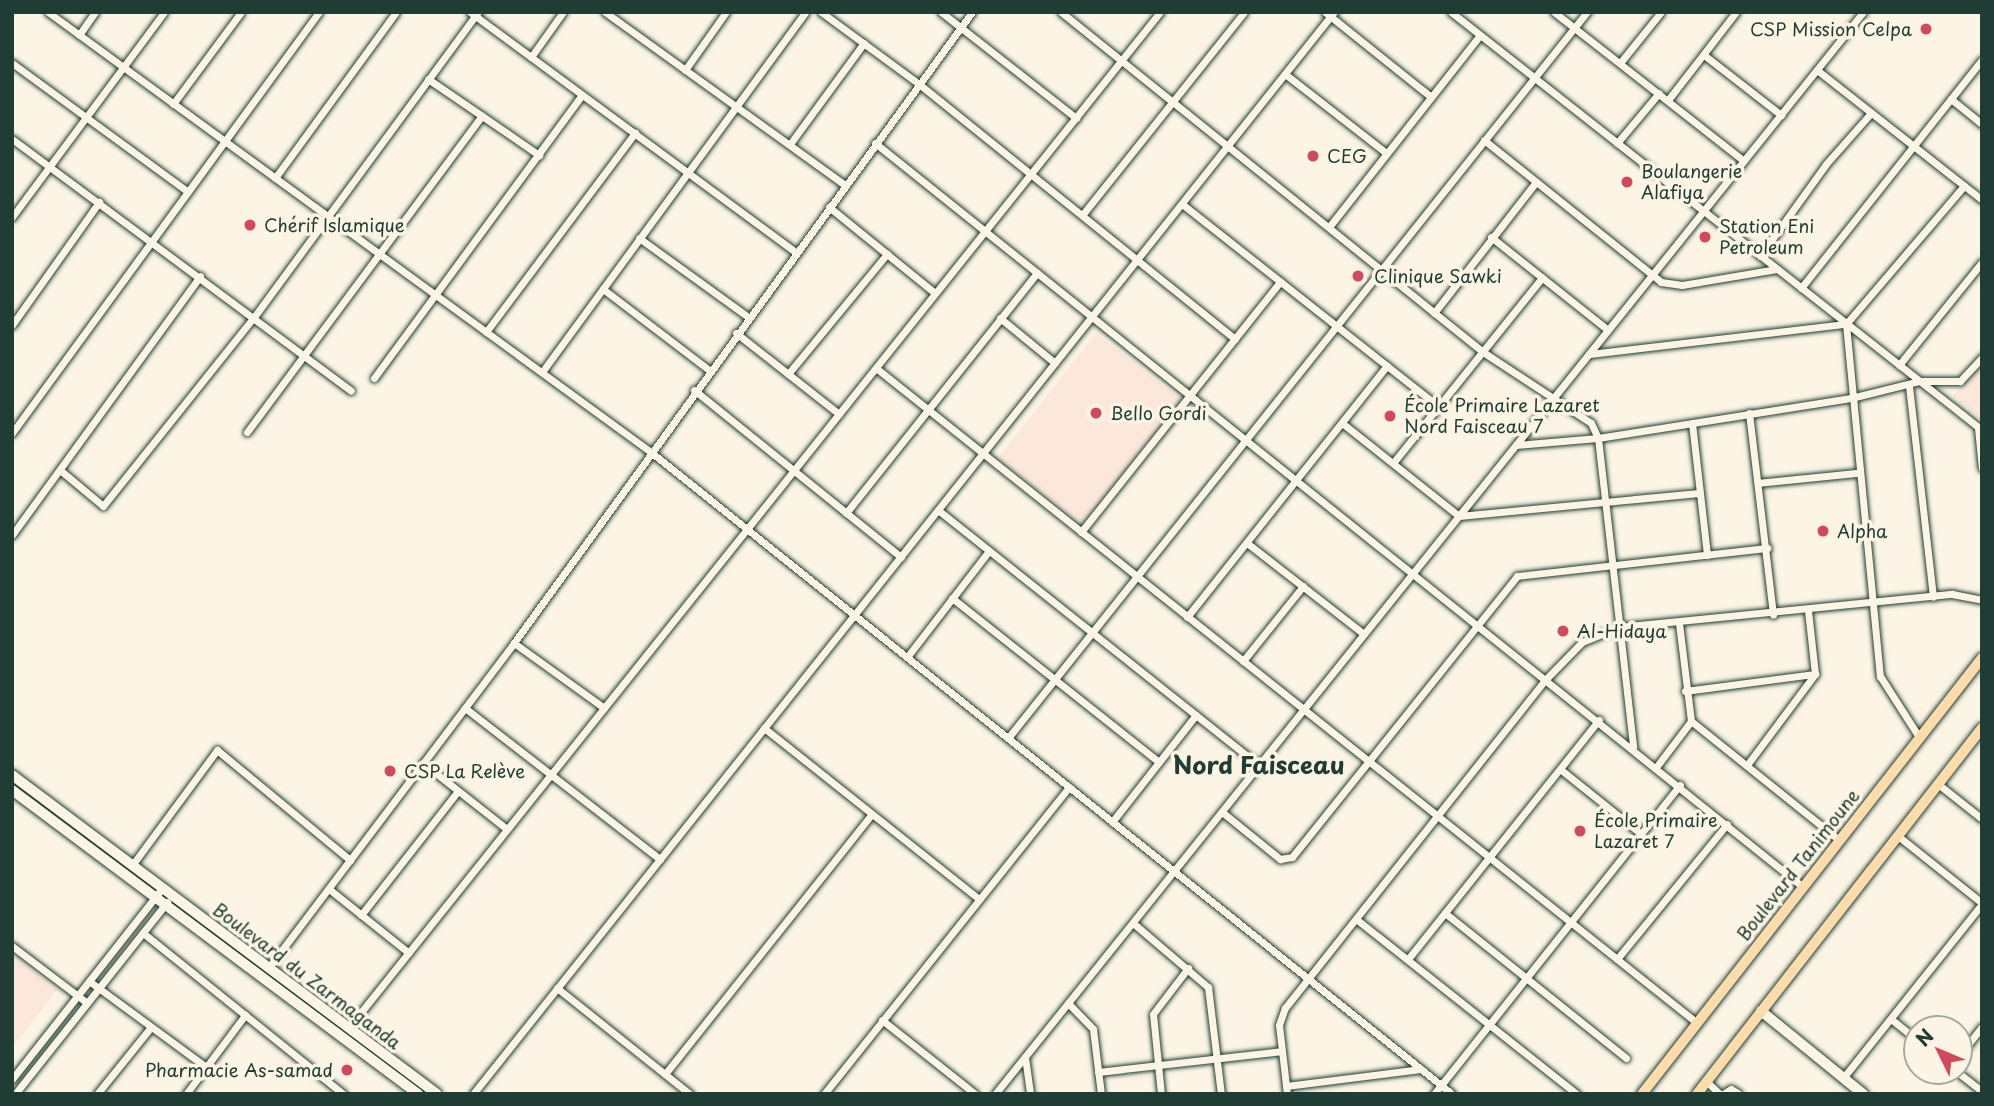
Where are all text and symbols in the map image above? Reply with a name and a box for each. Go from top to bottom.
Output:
place label: CSP Mission Celpa [1750,18,1912,40]
marker: CSP Mission Celpa [1918,21,1934,37]
place label: CEG [1327,145,1367,167]
marker: CEG [1305,148,1321,164]
place label: Boulangerie Alafiya [1641,161,1742,204]
marker: Boulangerie Alafiya [1619,174,1635,190]
place label: Chérif Islamique [264,214,406,236]
place label: Station Eni Petroleum [1719,216,1814,258]
marker: Chérif Islamique [242,217,258,233]
marker: Station Eni Petroleum [1697,229,1713,245]
place label: Clinique Sawki [1374,265,1502,287]
marker: Clinique Sawki [1348,266,1368,286]
place label: École Primaire Lazaret Nord Faisceau 7 [1404,395,1600,438]
place label: Bello Gordi [1110,402,1207,424]
marker: Bello Gordi [1088,405,1104,421]
marker: École Primaire Lazaret Nord Faisceau 7 [1382,408,1398,424]
place label: Alpha [1837,520,1887,542]
marker: Alpha [1815,523,1831,539]
place label: Al-Hidaya [1577,620,1667,642]
marker: Al-Hidaya [1555,623,1571,639]
district label: Nord Faisceau [1172,751,1346,779]
place label: CSP La Relève [404,760,526,782]
marker: CSP La Relève [382,763,398,779]
street label: Boulevard Tanimoune [1732,785,1864,945]
place label: École Primaire Lazaret 7 [1594,810,1719,852]
marker: École Primaire Lazaret 7 [1572,823,1588,839]
street label: Boulevard du Zarmaganda [208,898,406,1054]
north arrow [1903,1015,1973,1085]
text: N [1909,1022,1939,1052]
place label: Pharmacie As-samad [144,1059,333,1081]
marker: Pharmacie As-samad [339,1062,355,1078]

